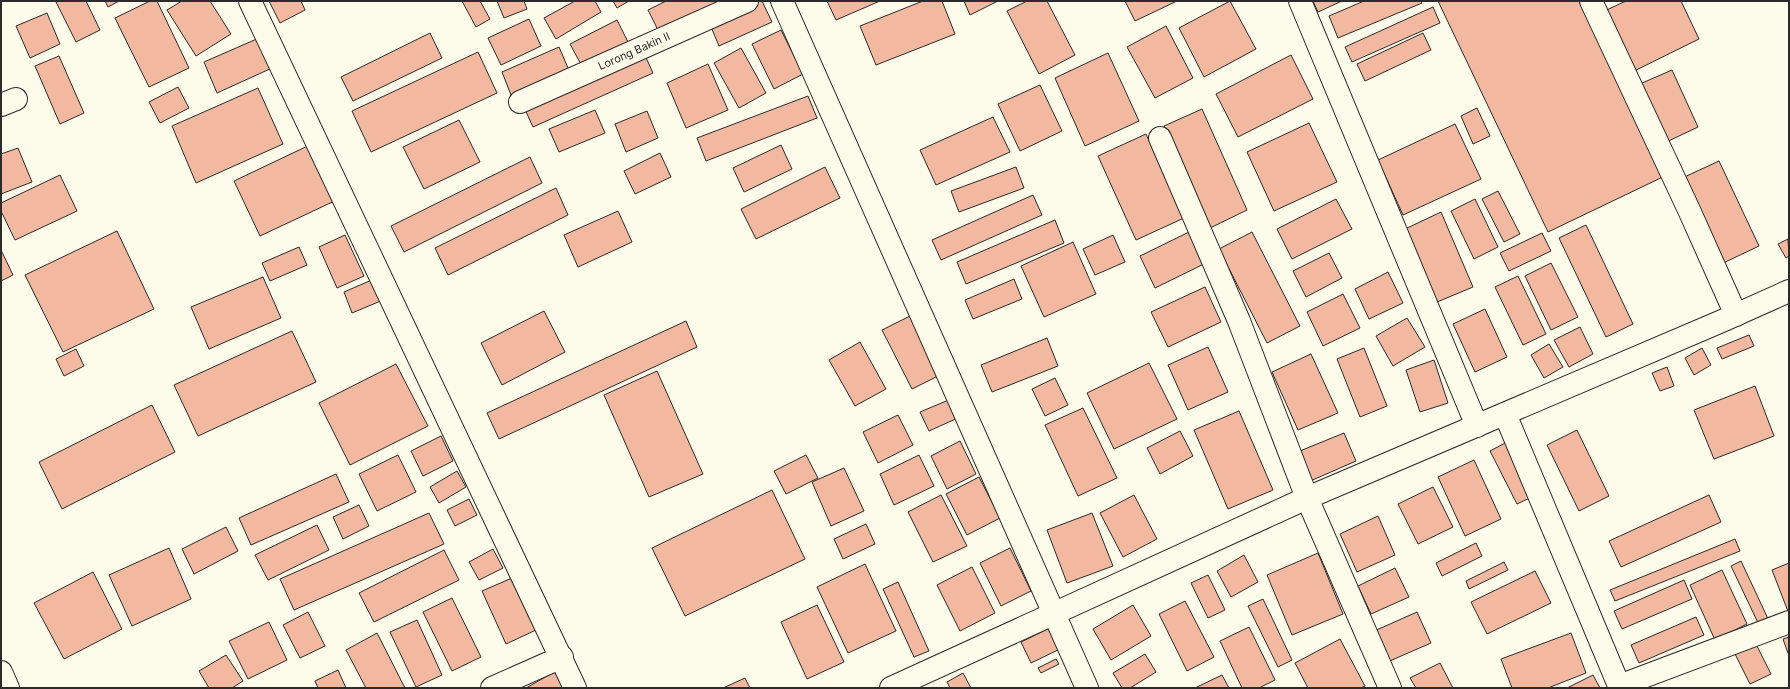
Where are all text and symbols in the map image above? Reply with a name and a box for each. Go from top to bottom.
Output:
street label: Lorong Bakin II [596,29,672,73]

